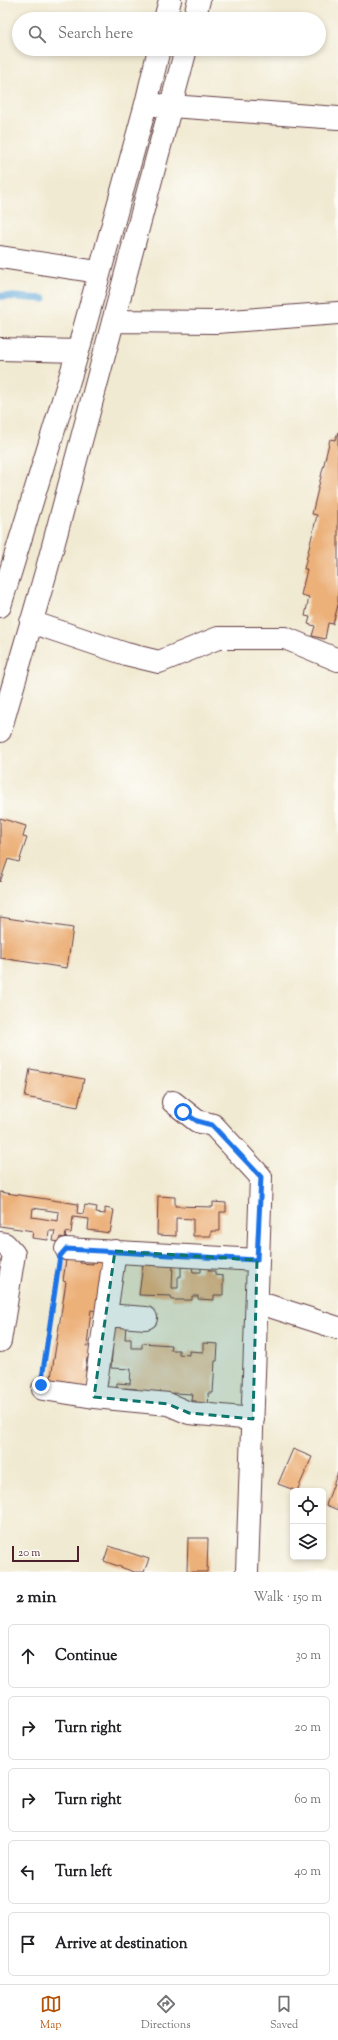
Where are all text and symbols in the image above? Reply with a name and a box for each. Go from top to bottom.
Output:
search box [12,12,326,56]
icon: search [26,23,48,45]
text: Search here [58,24,133,45]
route start [174,1103,192,1121]
route end [32,1376,50,1394]
map controls [290,1488,326,1560]
button: locate [290,1488,326,1524]
button: layers [290,1524,326,1560]
scale bar [12,1544,79,1563]
text: 20 m [18,1545,40,1561]
text: 2 min [16,1586,57,1610]
text: Walk · 150 m [253,1589,322,1607]
icon: ahead [17,1645,39,1667]
text: Continue [55,1646,117,1667]
text: 30 m [295,1647,321,1665]
icon: right [17,1717,39,1739]
text: Turn right [55,1718,121,1739]
text: 20 m [295,1719,321,1737]
icon: right [17,1789,39,1811]
text: Turn right [55,1790,121,1811]
text: 60 m [294,1791,321,1809]
icon: left [17,1861,39,1883]
text: Turn left [55,1862,112,1883]
text: 40 m [294,1863,321,1881]
icon: arrive [17,1933,39,1955]
text: Arrive at destination [55,1934,188,1955]
tab: Map [40,1993,62,2033]
tab: Directions [141,1993,191,2033]
tab: Saved [270,1993,298,2033]

